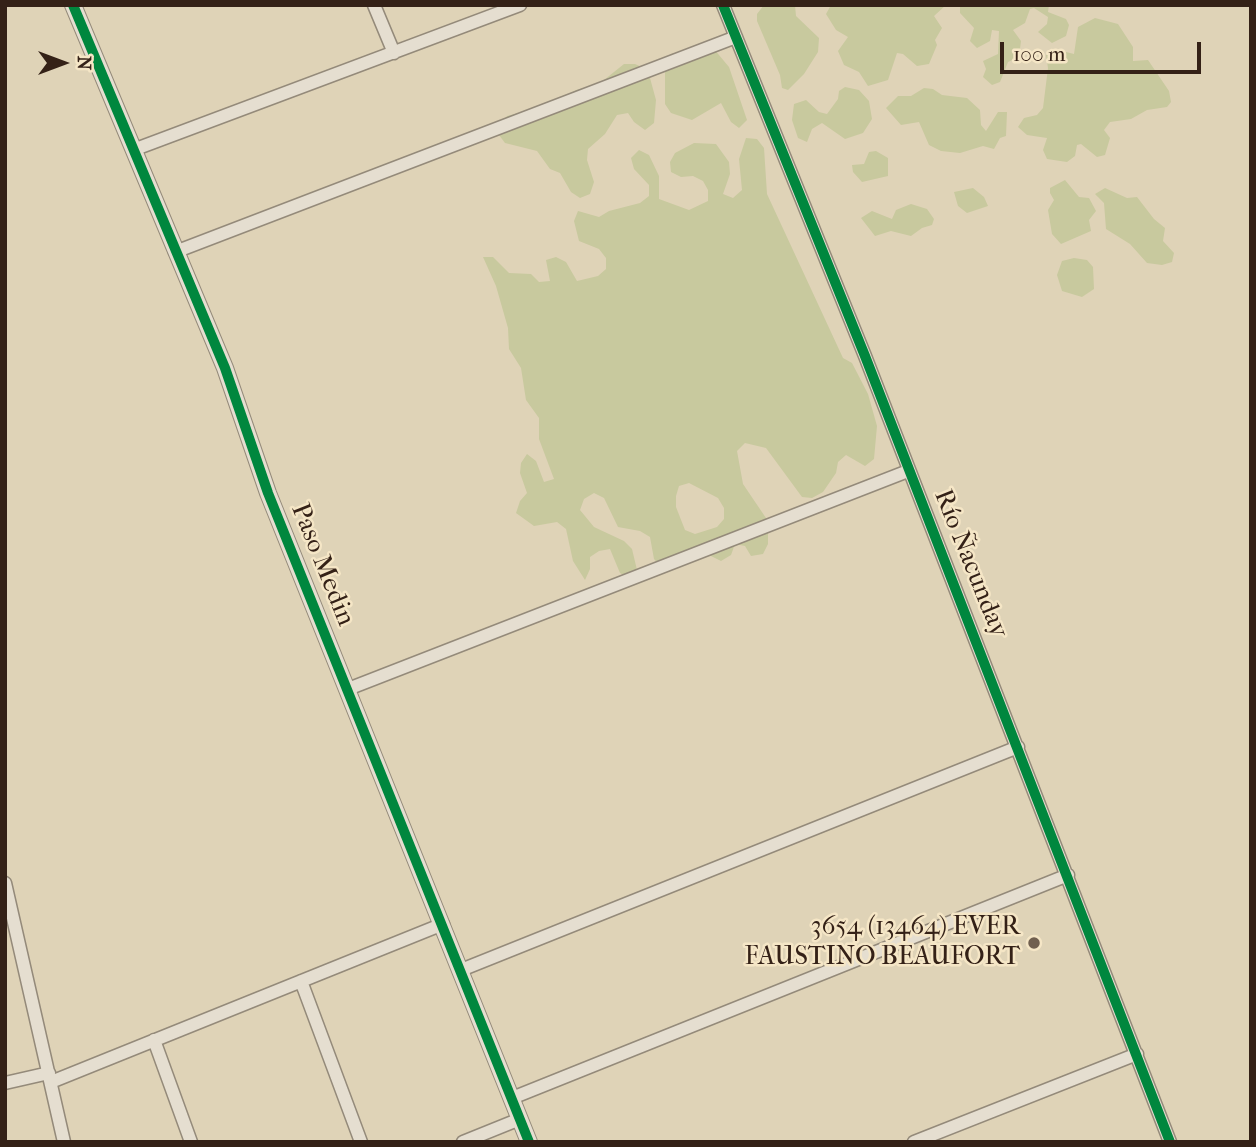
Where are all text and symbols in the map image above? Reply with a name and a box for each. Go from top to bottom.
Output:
north arrow [28,28,98,98]
scale bar [1004,28,1205,72]
text: 100 m [1013,42,1066,66]
text: N [73,56,95,70]
street label: Río Ñacunday [926,485,1014,643]
street label: Paso Medin [283,499,361,631]
place label: 3654 (13464) EVER FAUSTINO BEAUFORT [744,912,1020,974]
marker: 3654 (13464) EVER FAUSTINO BEAUFORT [1026,935,1042,951]

